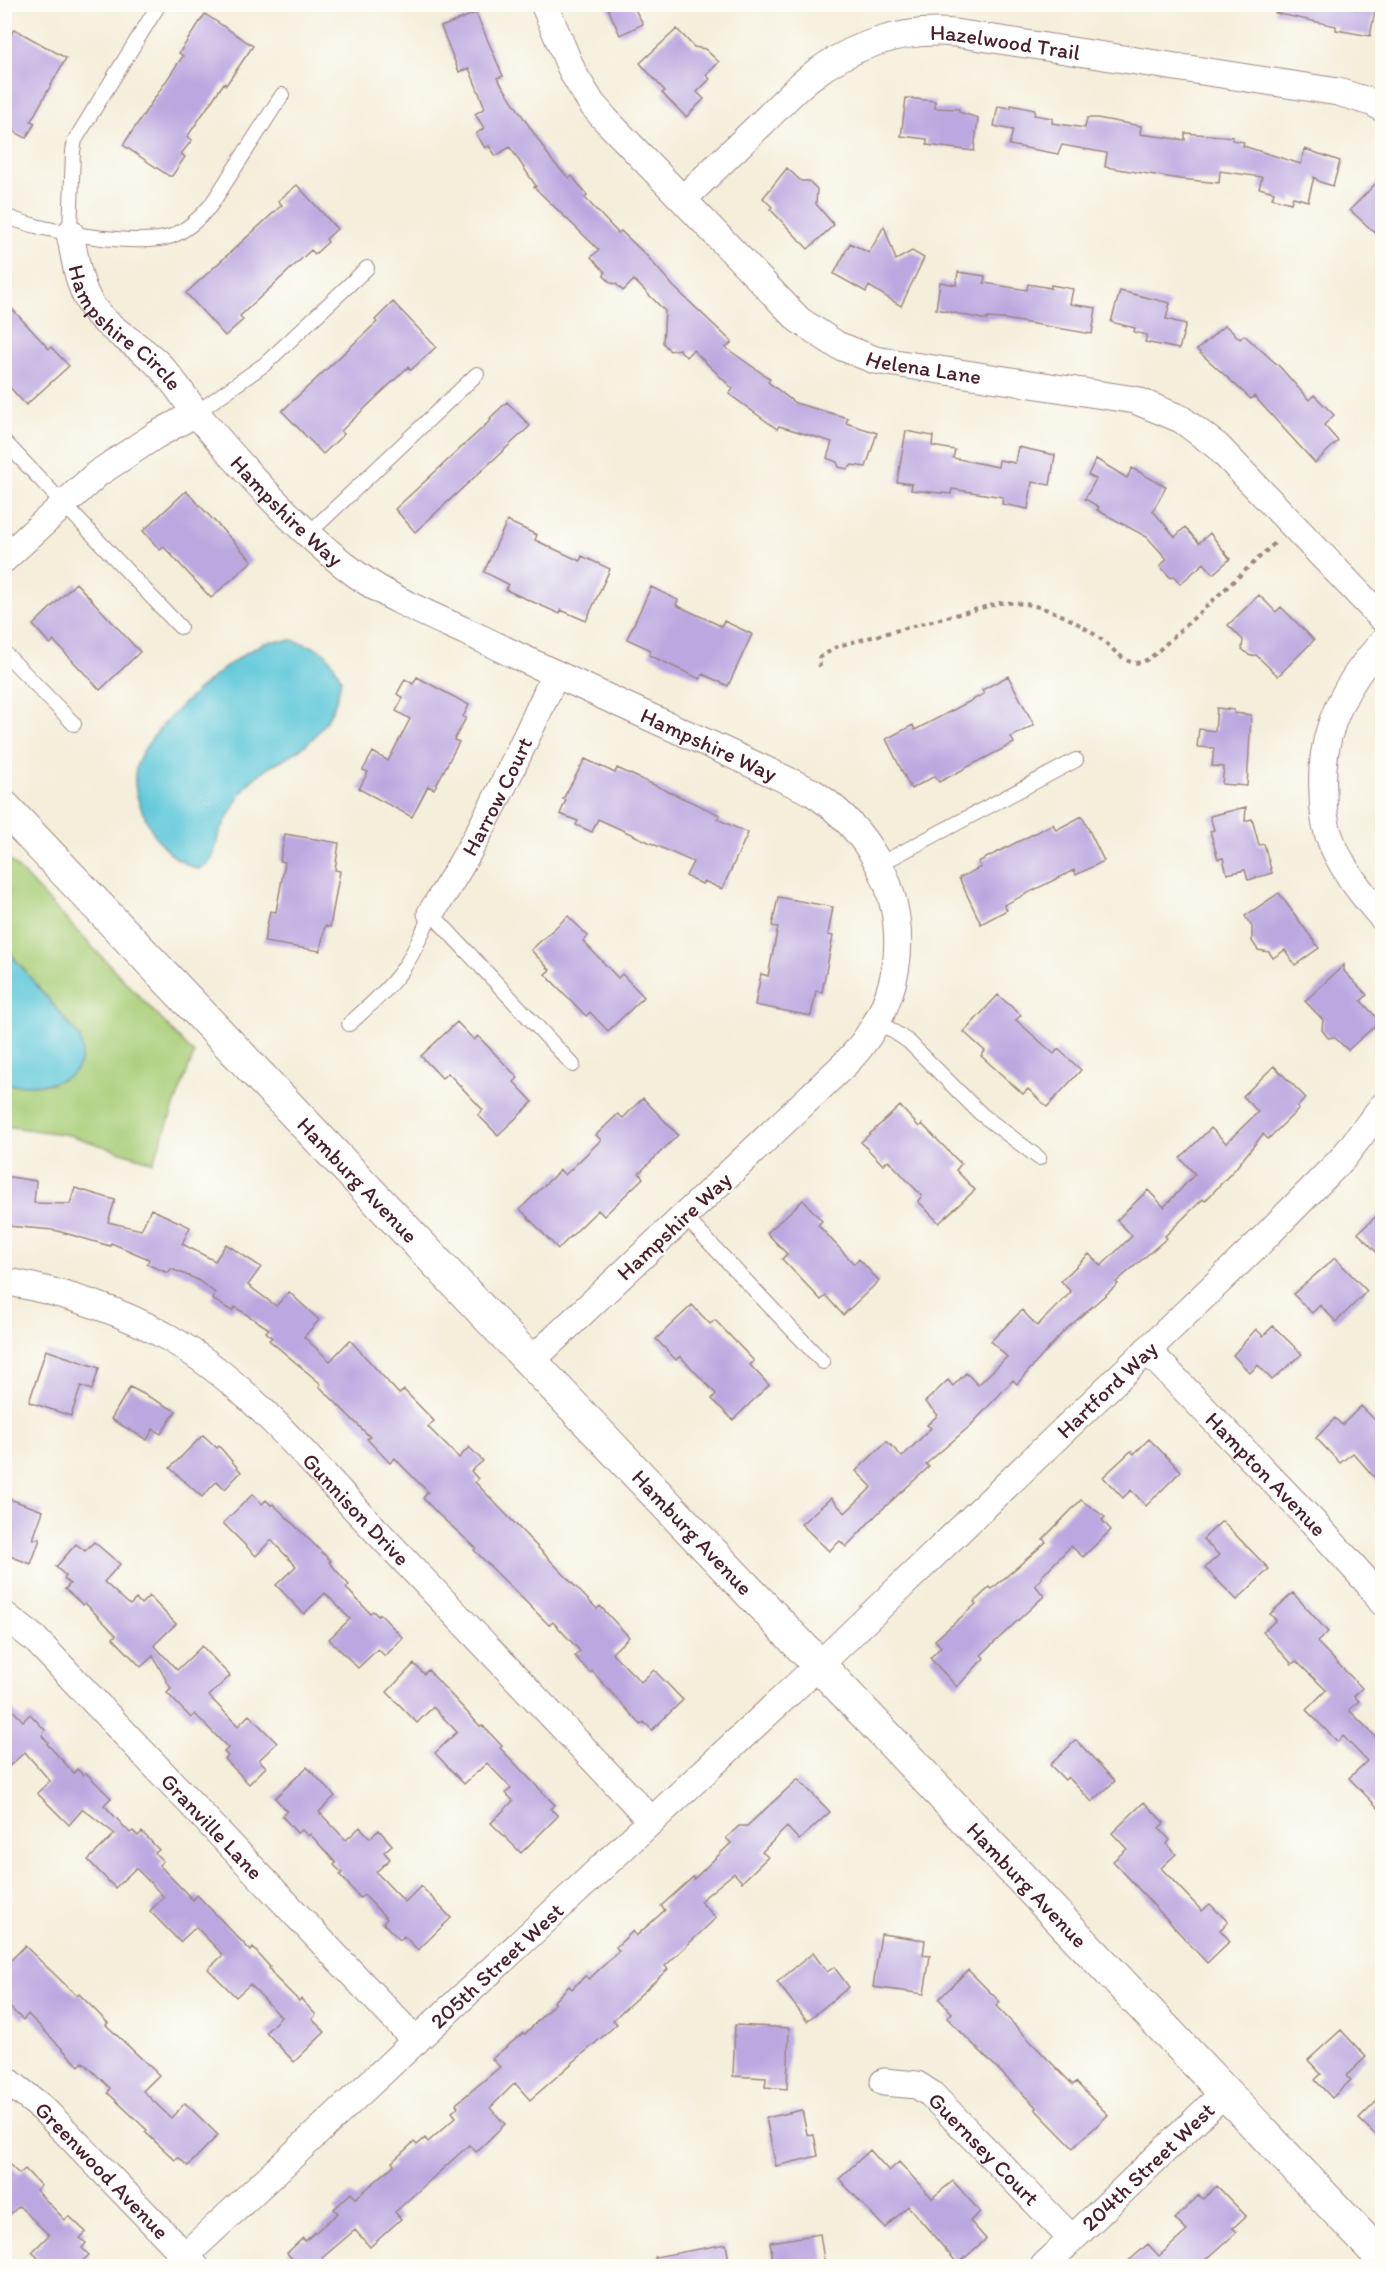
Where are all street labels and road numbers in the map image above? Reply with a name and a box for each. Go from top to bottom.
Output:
street label: Hazelwood Trail [930,19,1082,66]
street label: Hampshire Circle [63,262,188,395]
street label: Helena Lane [862,344,983,390]
street label: Hampshire Way [225,449,349,572]
street label: Hampshire Way [636,701,782,787]
street label: Harrow Court [455,733,538,860]
street label: Hamburg Avenue [292,1111,424,1248]
street label: Hampshire Way [611,1166,737,1286]
street label: Hartford Way [1051,1334,1163,1444]
street label: Hampton Avenue [1200,1406,1333,1542]
street label: Gunnison Drive [297,1447,416,1571]
street label: Hamburg Avenue [626,1463,759,1601]
street label: Granville Lane [156,1767,269,1885]
street label: Hamburg Avenue [961,1816,1093,1953]
street label: 205th Street West [424,1897,569,2034]
street label: Guernsey Court [923,2086,1045,2211]
street label: Greenwood Avenue [30,2096,175,2245]
street label: 204th Street West [1076,2096,1220,2236]

